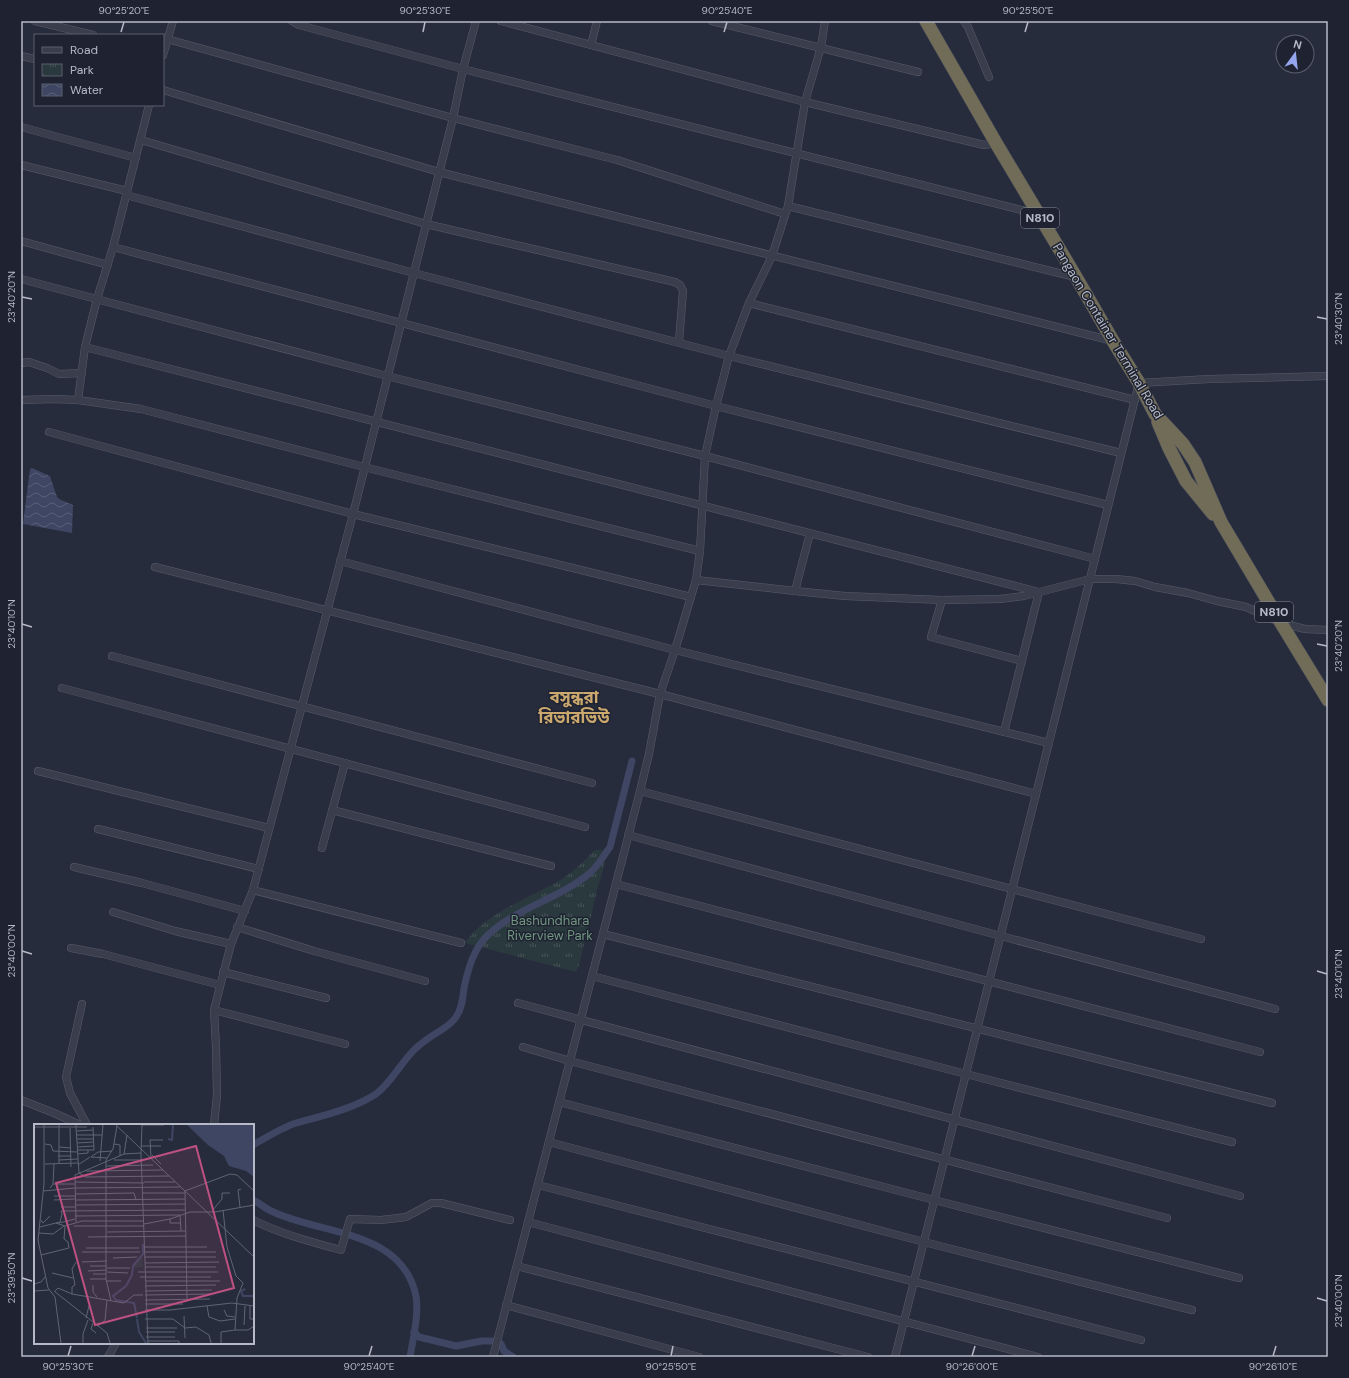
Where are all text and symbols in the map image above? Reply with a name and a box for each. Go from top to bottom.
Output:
text: 90°25'20"E [99,4,150,17]
text: 90°25'30"E [399,4,451,17]
text: 90°25'40"E [702,4,753,17]
text: 90°25'50"E [1002,4,1054,17]
legend [34,34,164,106]
north arrow [1275,34,1315,74]
text: N [1292,37,1303,52]
text: Road [70,42,98,58]
text: Park [70,62,94,78]
text: Water [70,82,104,98]
road number: N810 [1021,208,1059,228]
street label: Pangaon Container Terminal Road [1049,240,1167,422]
text: 23°40'20"N [5,271,18,323]
text: 23°40'30"N [1332,293,1345,345]
text: 23°40'10"N [5,599,18,649]
road number: N810 [1255,602,1293,622]
text: 23°40'20"N [1332,620,1345,672]
district label: বসুন্ধরা রিভারভিউ [537,686,610,728]
park label: Bashundhara Riverview Park [507,912,593,944]
text: 23°40'00"N [5,924,18,978]
text: 23°40'10"N [1332,949,1345,999]
inset map [34,1124,254,1344]
text: 23°39'50"N [5,1252,18,1304]
text: 23°40'00"N [1332,1274,1345,1328]
text: 90°25'30"E [42,1360,94,1373]
text: 90°25'40"E [344,1360,395,1373]
text: 90°25'50"E [645,1360,697,1373]
text: 90°26'00"E [946,1360,999,1373]
text: 90°26'10"E [1249,1360,1298,1373]

